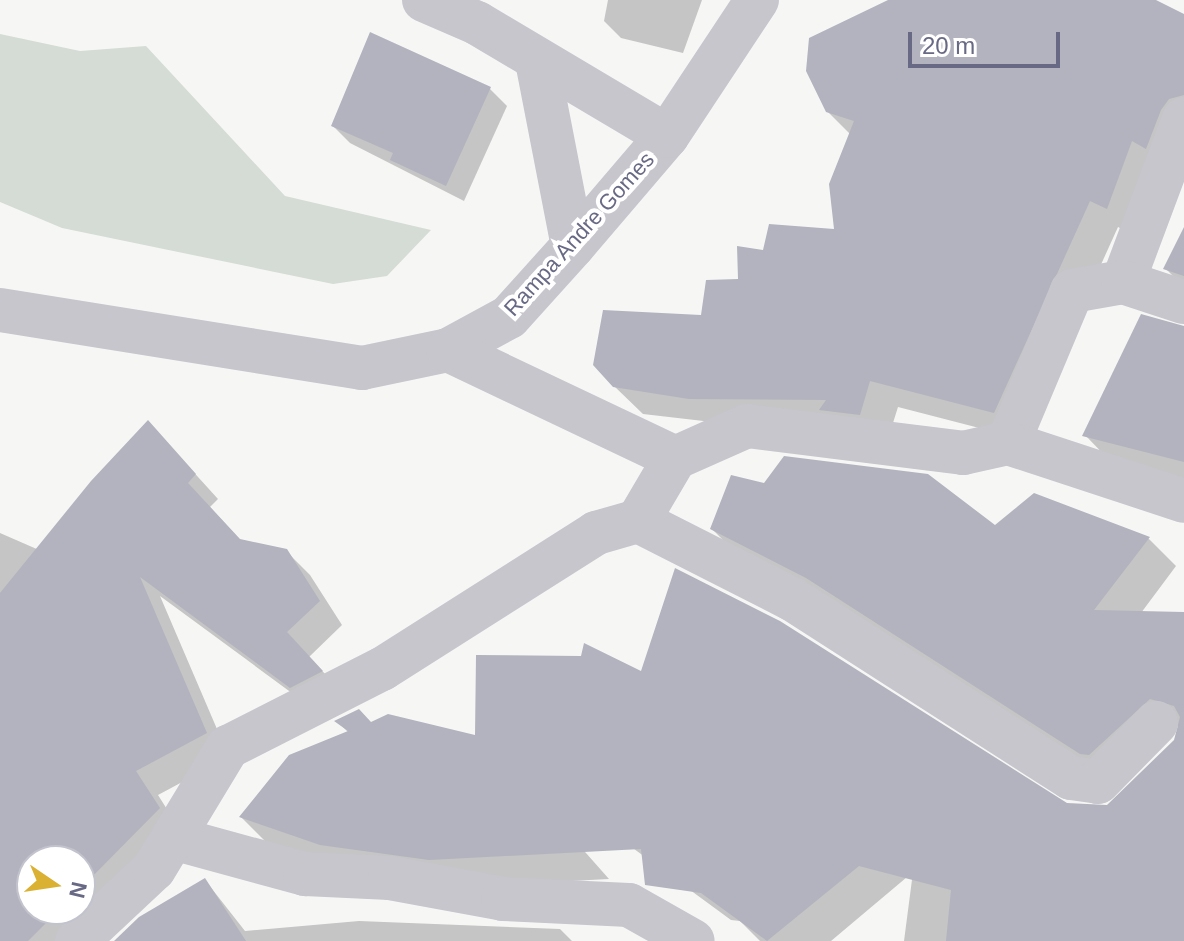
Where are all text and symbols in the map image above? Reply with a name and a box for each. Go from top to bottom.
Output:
scale bar [912,16,1064,66]
text: 20 m [922,32,975,59]
street label: Rampa Andre Gomes [498,146,660,322]
north arrow [16,845,96,925]
text: N [64,880,92,901]

